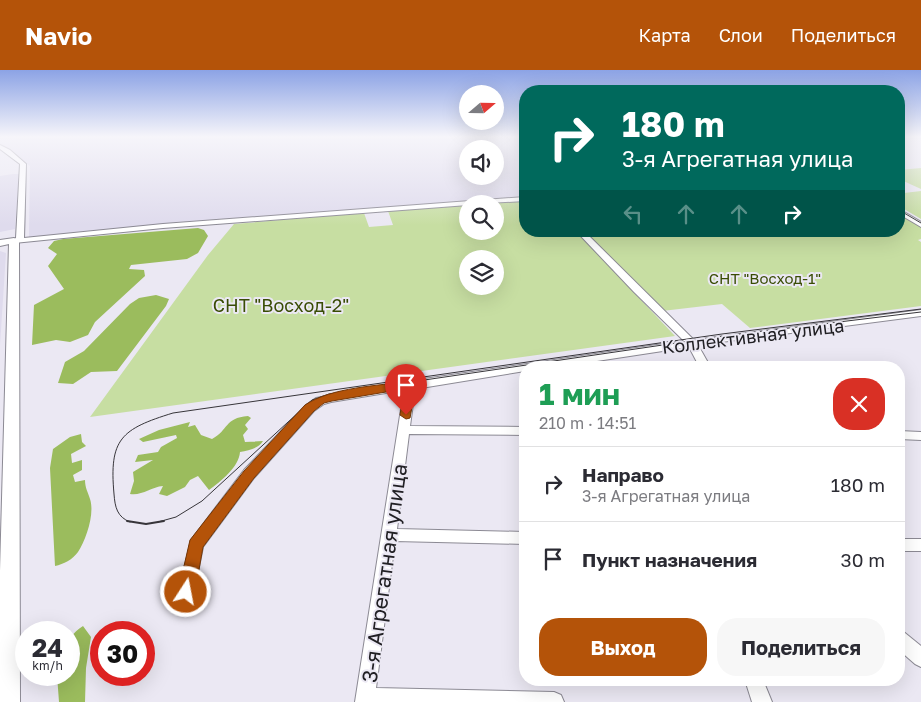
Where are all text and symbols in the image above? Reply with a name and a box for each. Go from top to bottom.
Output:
text: Navio [25,21,92,50]
text: Карта [639,24,691,46]
text: Слои [719,24,763,46]
text: Поделиться [791,24,896,46]
north arrow [459,85,504,130]
map controls [459,85,504,295]
text: 180 m [622,103,725,145]
icon: right [539,105,604,170]
button: sound [459,140,504,185]
text: 3-я Агрегатная улица [622,145,853,172]
button: search [459,195,504,240]
icon: left [619,200,647,228]
icon: ahead [672,200,700,228]
icon: ahead [725,200,753,228]
icon: right [778,200,806,228]
button: layers [459,250,504,295]
park label: СНТ "Восход-1" [709,269,821,287]
park label: СНТ "Восход-2" [213,294,349,316]
street label: Коллективная улица [661,314,845,358]
pin [385,364,427,415]
icon: arrive [392,371,420,399]
text: 1 мин [539,376,620,412]
button: close [833,378,885,430]
text: 210 m · 14:51 [539,413,636,433]
street label: 3-я Агрегатная улица [356,462,412,684]
text: Направо [582,463,664,486]
icon: right [539,470,567,498]
text: 180 m [831,473,885,496]
text: 3-я Агрегатная улица [582,486,750,506]
icon: arrive [539,545,567,573]
text: Пункт назначения [582,548,757,571]
text: 30 m [841,548,885,571]
position arrow [159,565,211,617]
button: Выход [539,618,707,676]
button: Поделиться [717,618,885,676]
speed limit sign: 30 [90,621,155,686]
text: 24 [32,632,63,663]
text: km/h [32,658,63,673]

